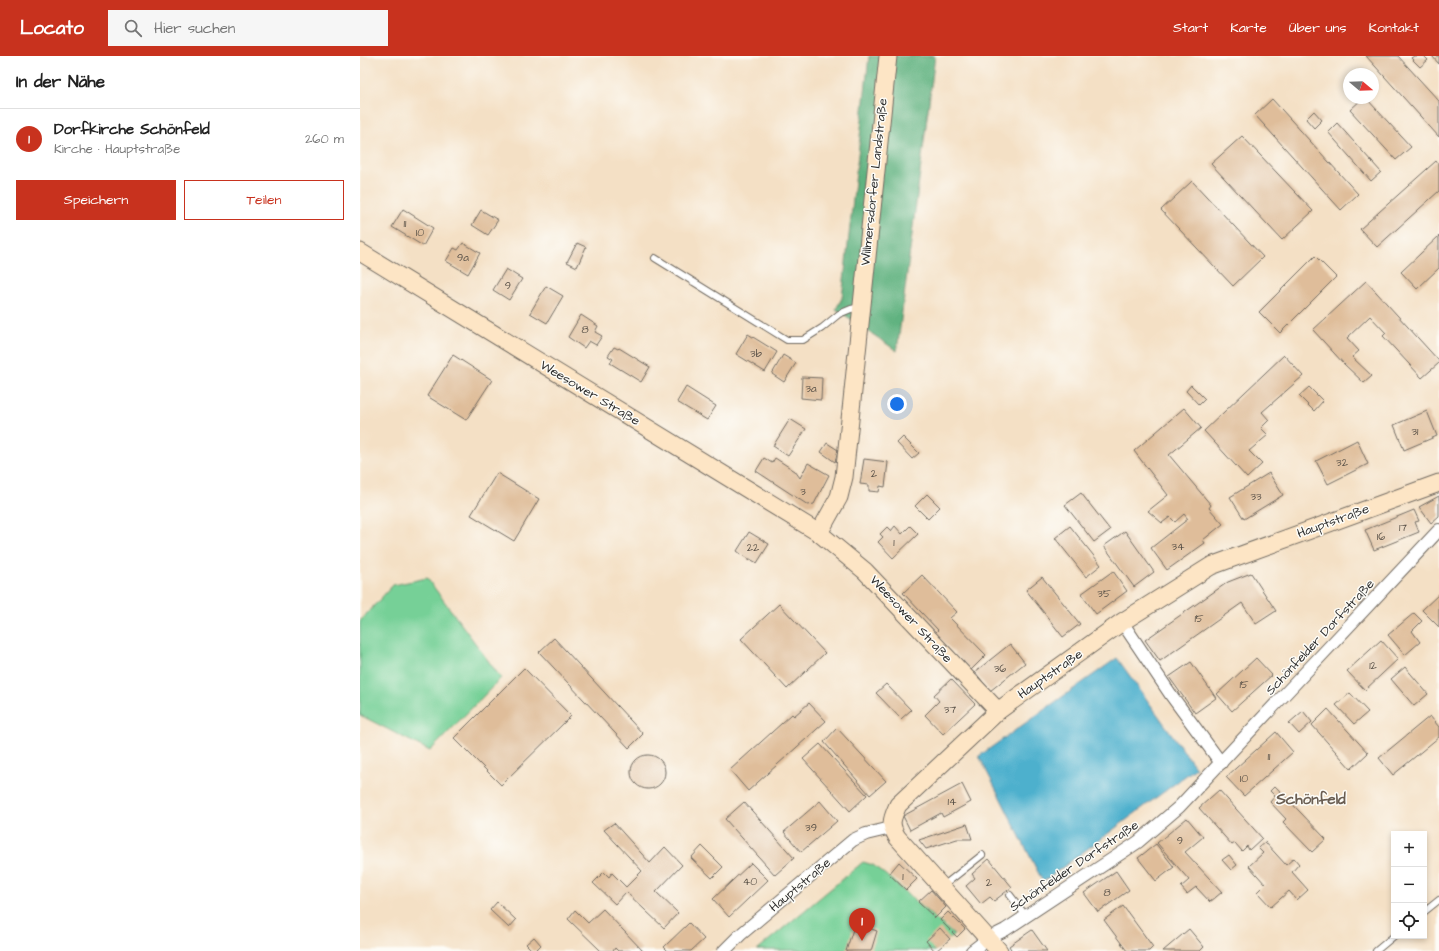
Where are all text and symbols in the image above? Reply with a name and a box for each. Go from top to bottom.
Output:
search box [108,10,388,46]
text: Locato [20,15,84,42]
icon: search [122,17,144,39]
text: Hier suchen [154,18,235,39]
text: Start [1173,18,1208,38]
text: Karte [1230,18,1267,38]
text: Über uns [1289,18,1347,38]
text: Kontakt [1369,18,1419,38]
north arrow [1343,68,1379,104]
text: In der Nähe [16,70,105,94]
street label: Willmersdorfer Landstraße [856,97,892,267]
text: Dorfkirche Schönfeld [54,119,210,140]
text: 1 [28,130,30,148]
text: 260 m [305,130,344,148]
text: Kirche · Hauptstraße [54,140,180,158]
button: Speichern [16,180,176,220]
button: Teilen [184,180,344,220]
house number: 11 [404,216,407,231]
house number: 10 [416,225,424,240]
house number: 9a [457,250,469,265]
house number: 9 [505,278,511,293]
house number: 8 [581,322,589,337]
house number: 3b [750,346,762,361]
street label: Weesower Straße [537,356,643,430]
house number: 3a [805,381,817,396]
your location [887,394,907,414]
house number: 31 [1411,424,1419,439]
house number: 32 [1336,455,1349,470]
house number: 2 [871,466,878,481]
house number: 3 [800,484,806,499]
house number: 33 [1250,489,1262,504]
street label: Hauptstraße [1294,500,1372,542]
house number: 17 [1399,520,1407,535]
house number: 16 [1377,529,1385,544]
house number: 1 [893,535,895,550]
house number: 34 [1171,539,1185,554]
house number: 22 [747,540,760,555]
street label: Weesower Straße [866,571,956,667]
street label: Schönfelder Dorfstraße [1262,575,1378,699]
house number: 35 [1097,586,1111,601]
house number: 15 [1194,611,1204,626]
street label: Hauptstraße [1014,645,1086,703]
house number: 12 [1369,658,1378,673]
house number: 36 [994,661,1006,676]
house number: 15 [1239,677,1249,692]
house number: 37 [944,702,956,717]
house number: 11 [1268,749,1271,764]
house number: 10 [1240,771,1248,786]
district label: Schönfeld [1275,789,1346,810]
house number: 14 [948,794,957,809]
street label: Schönfelder Dorfstraße [1006,816,1142,916]
house number: 39 [805,820,817,835]
map controls [1391,831,1427,939]
button: + [1391,831,1427,867]
house number: 9 [1177,833,1183,848]
street label: Hauptstraße [765,854,835,916]
button: − [1391,867,1427,903]
house number: 1 [902,869,904,884]
house number: 40 [743,874,757,889]
house number: 2 [986,875,993,890]
house number: 8 [1103,885,1111,900]
button: locate [1391,903,1427,939]
pin: 1 [849,908,875,941]

